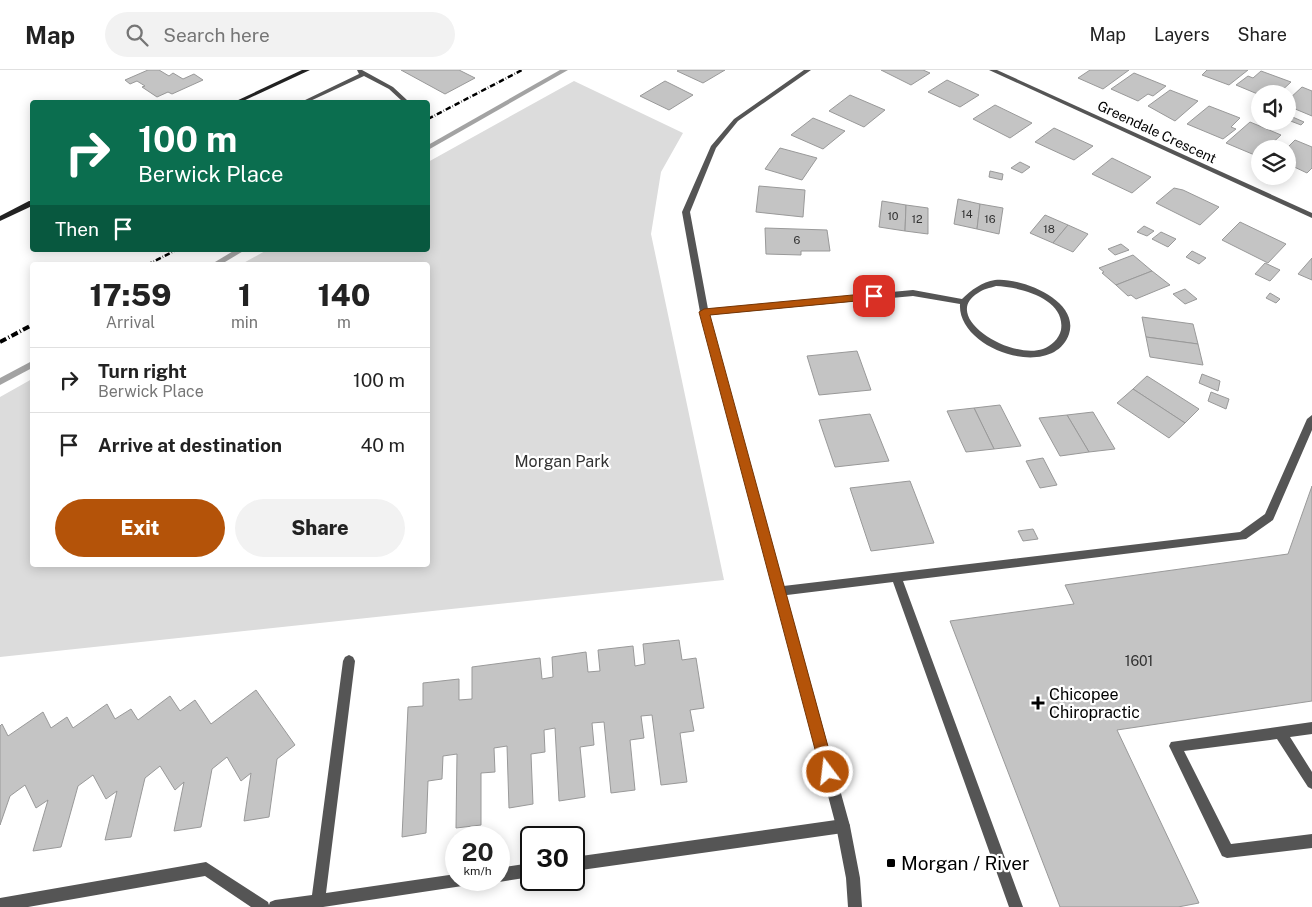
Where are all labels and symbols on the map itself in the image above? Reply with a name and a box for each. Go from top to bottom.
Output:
street label: Greendale Crescent [1095,97,1219,167]
house number: 14 [961,208,973,220]
house number: 10 [887,210,899,222]
house number: 12 [911,213,923,225]
house number: 16 [984,213,996,225]
house number: 18 [1043,223,1055,235]
house number: 6 [794,234,801,246]
pin [853,275,895,317]
park label: Morgan Park [515,452,609,471]
house number: 1601 [1125,653,1153,669]
place label: Chicopee Chiropractic [1049,685,1140,722]
marker: Chicopee Chiropractic [1031,696,1045,710]
position arrow [801,745,853,797]
speed limit sign: 30 [520,826,585,891]
place label: Morgan / River [901,852,1029,874]
marker: Morgan / River [885,857,897,869]

